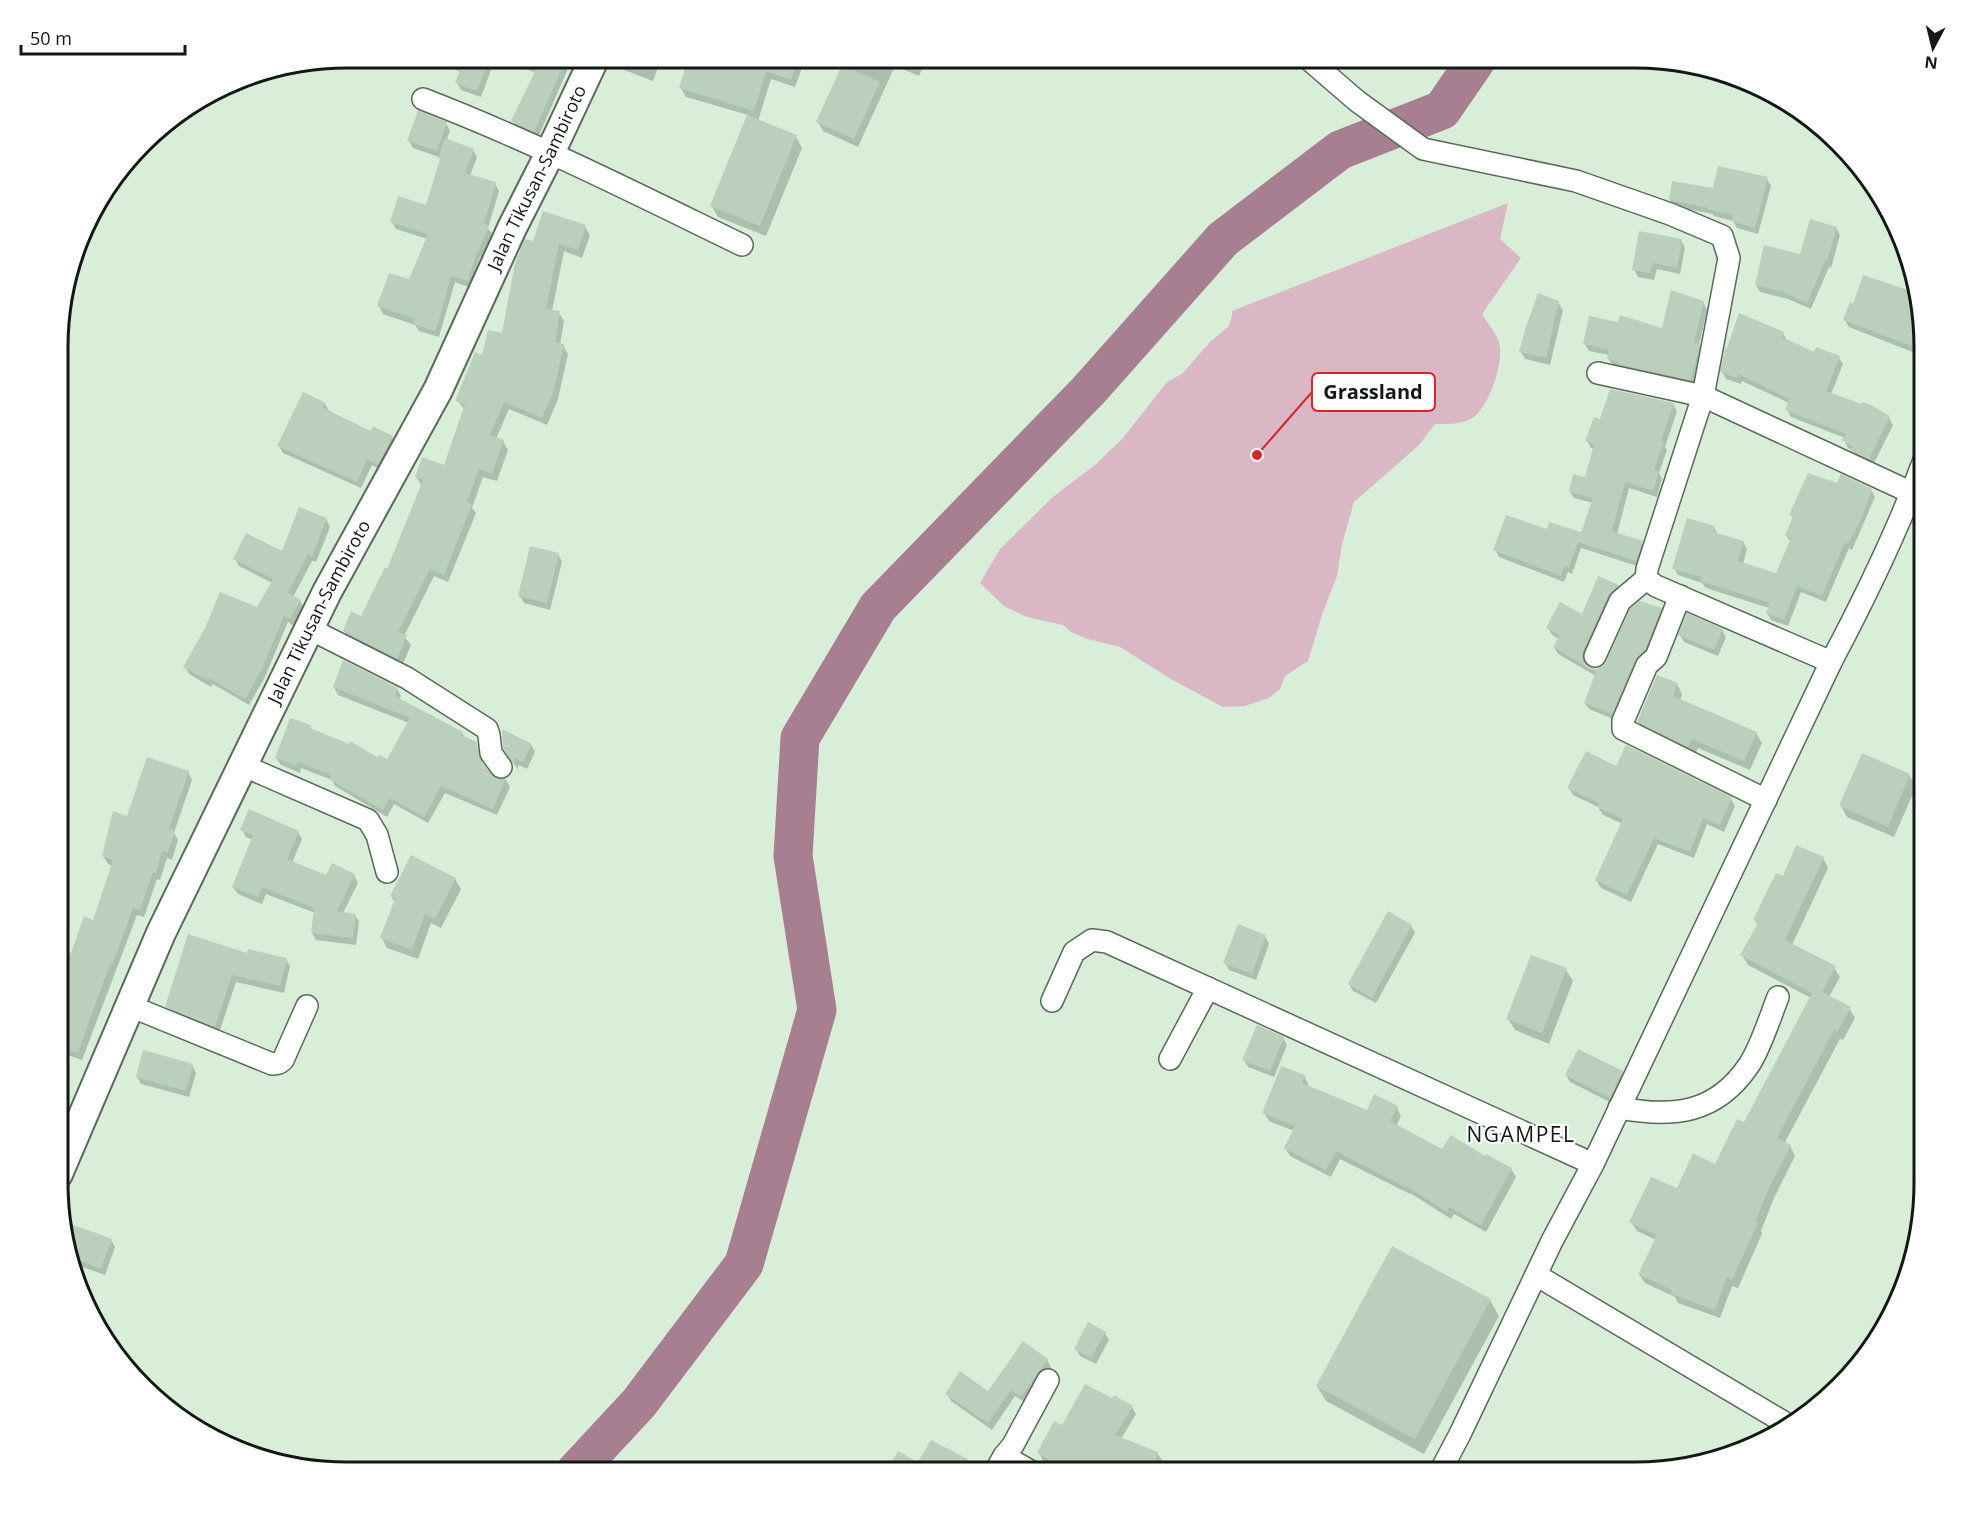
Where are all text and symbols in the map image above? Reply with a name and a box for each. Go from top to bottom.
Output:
scale bar [21,18,184,56]
north arrow [1903,18,1963,78]
text: 50 m [30,26,72,50]
text: N [1923,51,1939,75]
street label: Jalan Tikusan-Sambiroto [480,81,591,276]
callout: Grassland [1312,373,1435,411]
text: Grassland [1323,378,1423,405]
street label: Jalan Tikusan-Sambiroto [261,515,375,709]
district label: NGAMPEL [1466,1120,1576,1148]

